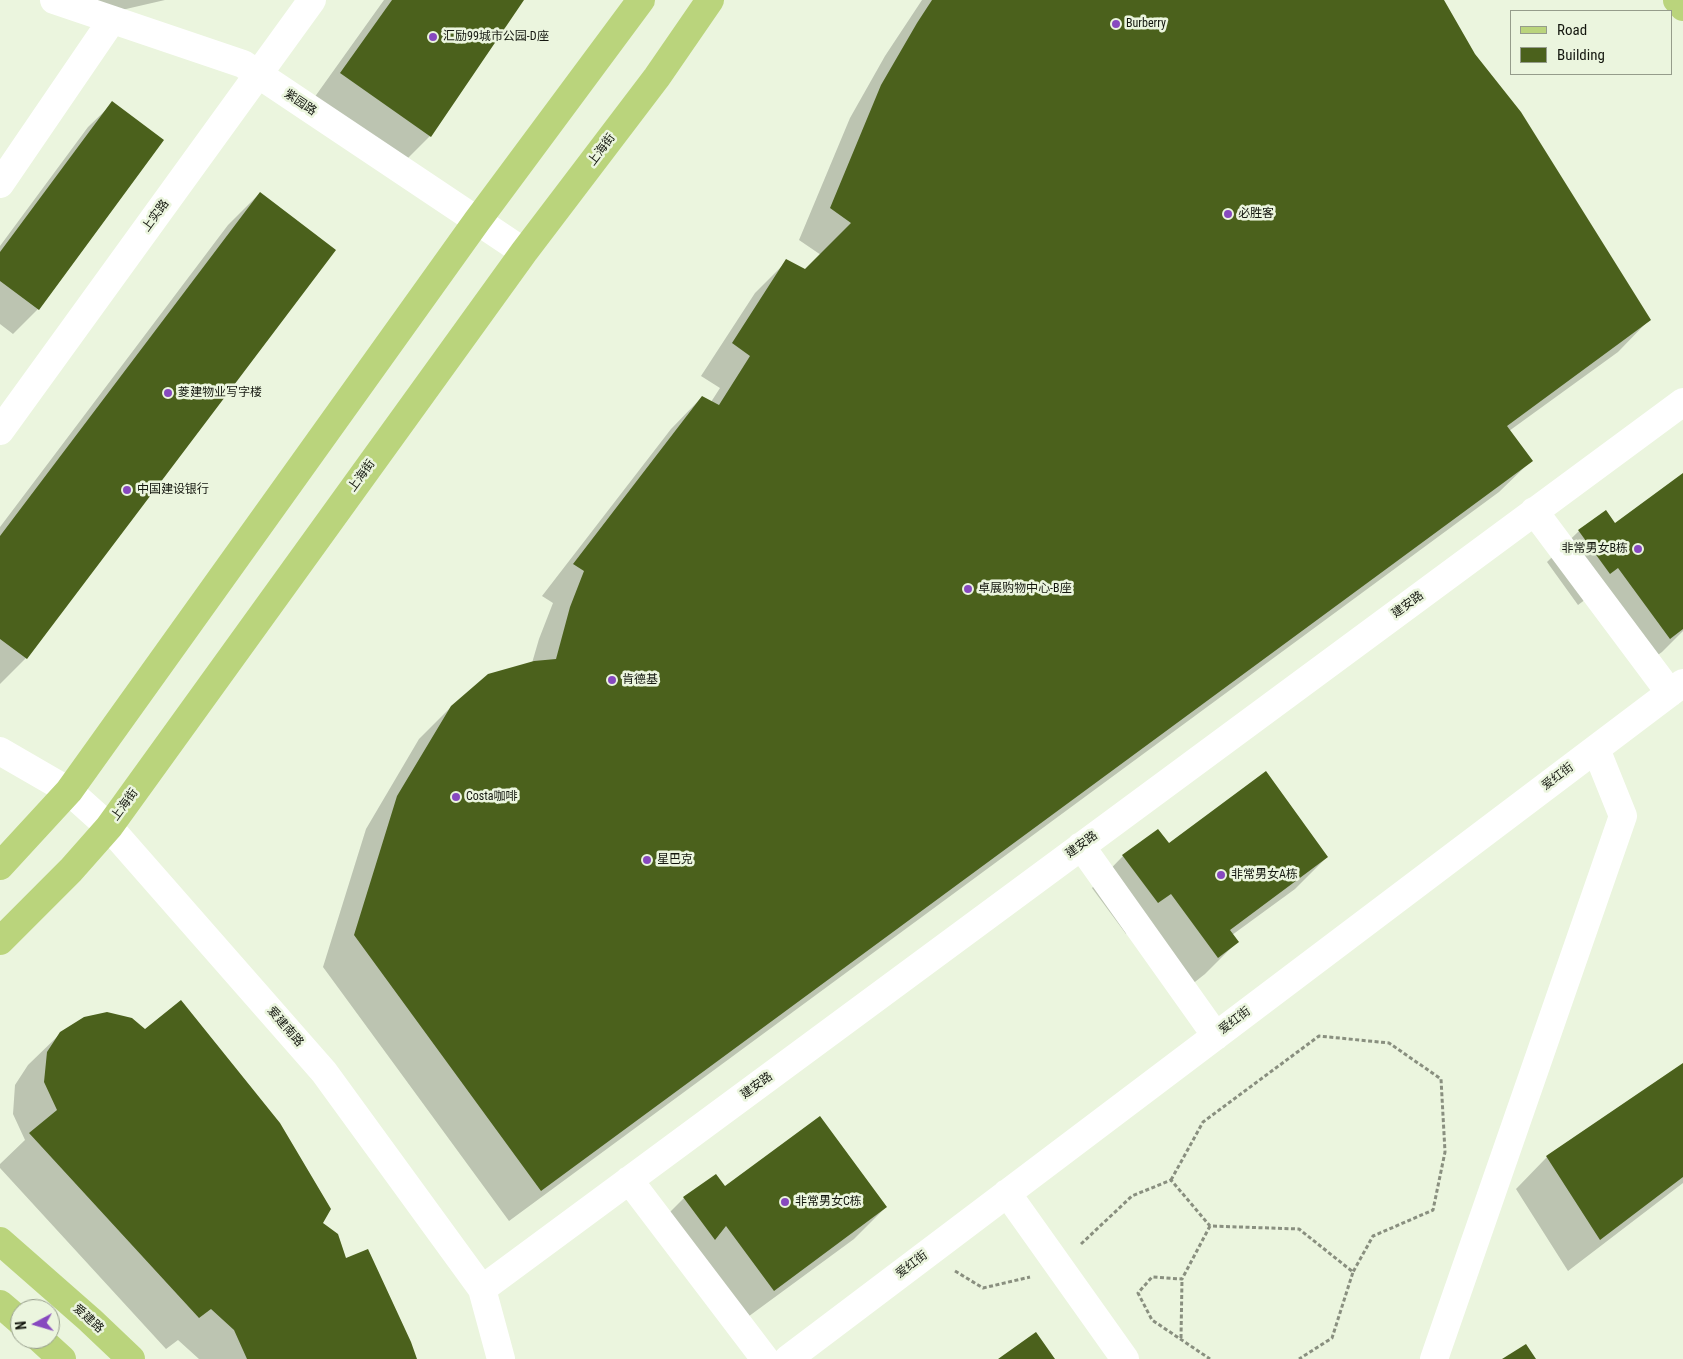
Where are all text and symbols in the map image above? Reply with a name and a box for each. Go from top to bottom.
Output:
legend [1510,10,1673,75]
place label: Burberry [1126,17,1166,31]
marker: Burberry [1110,18,1122,30]
text: Road [1557,21,1587,39]
place label: 汇励99城市公园-D座 [443,30,549,44]
marker: 汇励99城市公园-D座 [427,31,439,43]
text: Building [1557,46,1605,64]
street label: 紫园路 [281,87,319,119]
street label: 上海街 [585,131,619,169]
street label: 上实路 [140,197,172,235]
place label: 必胜客 [1238,207,1274,221]
marker: 必胜客 [1222,208,1234,220]
place label: 菱建物业写字楼 [178,386,262,400]
marker: 菱建物业写字楼 [162,387,174,399]
street label: 上海街 [346,457,378,495]
place label: 中国建设银行 [137,483,209,497]
marker: 中国建设银行 [121,484,133,496]
place label: 非常男女B栋 [1561,542,1628,556]
marker: 非常男女B栋 [1632,543,1644,555]
place label: 卓展购物中心-B座 [978,582,1072,596]
marker: 卓展购物中心-B座 [962,583,974,595]
street label: 建安路 [1389,589,1427,621]
place label: 肯德基 [622,673,658,687]
marker: 肯德基 [606,674,618,686]
street label: 爱红街 [1539,760,1577,794]
street label: 上海街 [109,786,141,824]
place label: Costa咖啡 [466,790,518,804]
marker: Costa咖啡 [450,791,462,803]
street label: 建安路 [1063,829,1101,861]
place label: 星巴克 [657,853,693,867]
marker: 星巴克 [641,854,653,866]
place label: 非常男女A栋 [1231,868,1298,882]
marker: 非常男女A栋 [1215,869,1227,881]
street label: 爱建南路 [264,1004,306,1050]
street label: 爱红街 [1216,1004,1254,1038]
street label: 建安路 [738,1070,776,1102]
place label: 非常男女C栋 [795,1195,862,1209]
marker: 非常男女C栋 [779,1196,791,1208]
street label: 爱红街 [893,1248,931,1282]
north arrow [10,1299,60,1349]
street label: 爱建路 [70,1302,106,1336]
text: N [13,1320,29,1331]

